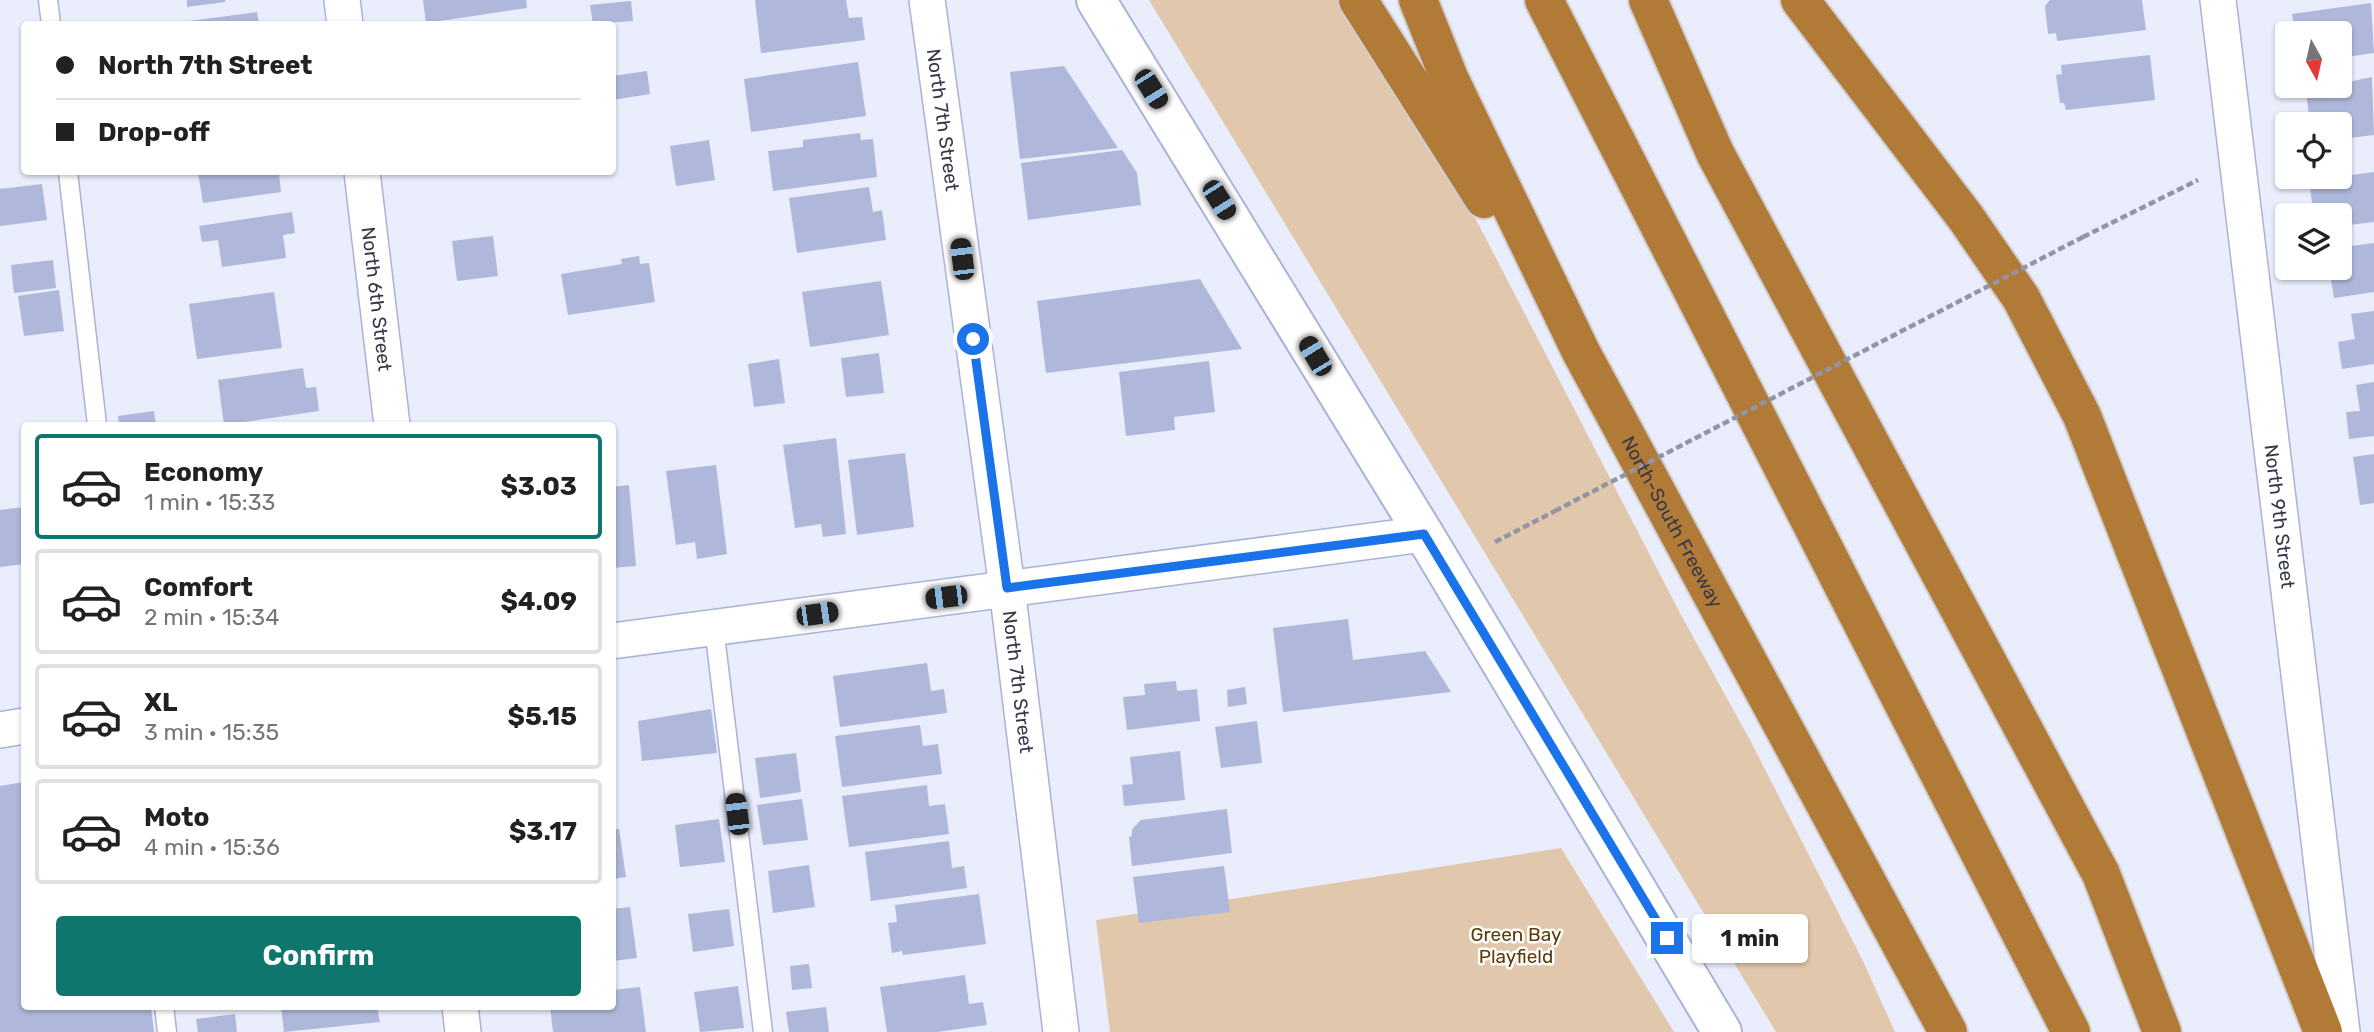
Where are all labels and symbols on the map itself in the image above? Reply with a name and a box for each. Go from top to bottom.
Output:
north arrow [2275,21,2352,98]
street label: North 7th Street [922,47,964,193]
car [1131,66,1172,112]
car [1199,177,1240,223]
street label: North 6th Street [357,226,397,373]
car [950,237,975,281]
route start [957,323,989,355]
car [1296,333,1335,379]
street label: North-South Freeway [1617,432,1728,612]
street label: North 9th Street [2259,443,2300,590]
car [924,584,969,610]
car [795,601,840,627]
street label: North 7th Street [998,609,1038,755]
car [725,792,750,836]
callout: 1 min [1692,914,1807,962]
route end [1651,922,1683,954]
park label: Green Bay Playfield [1471,923,1561,968]

